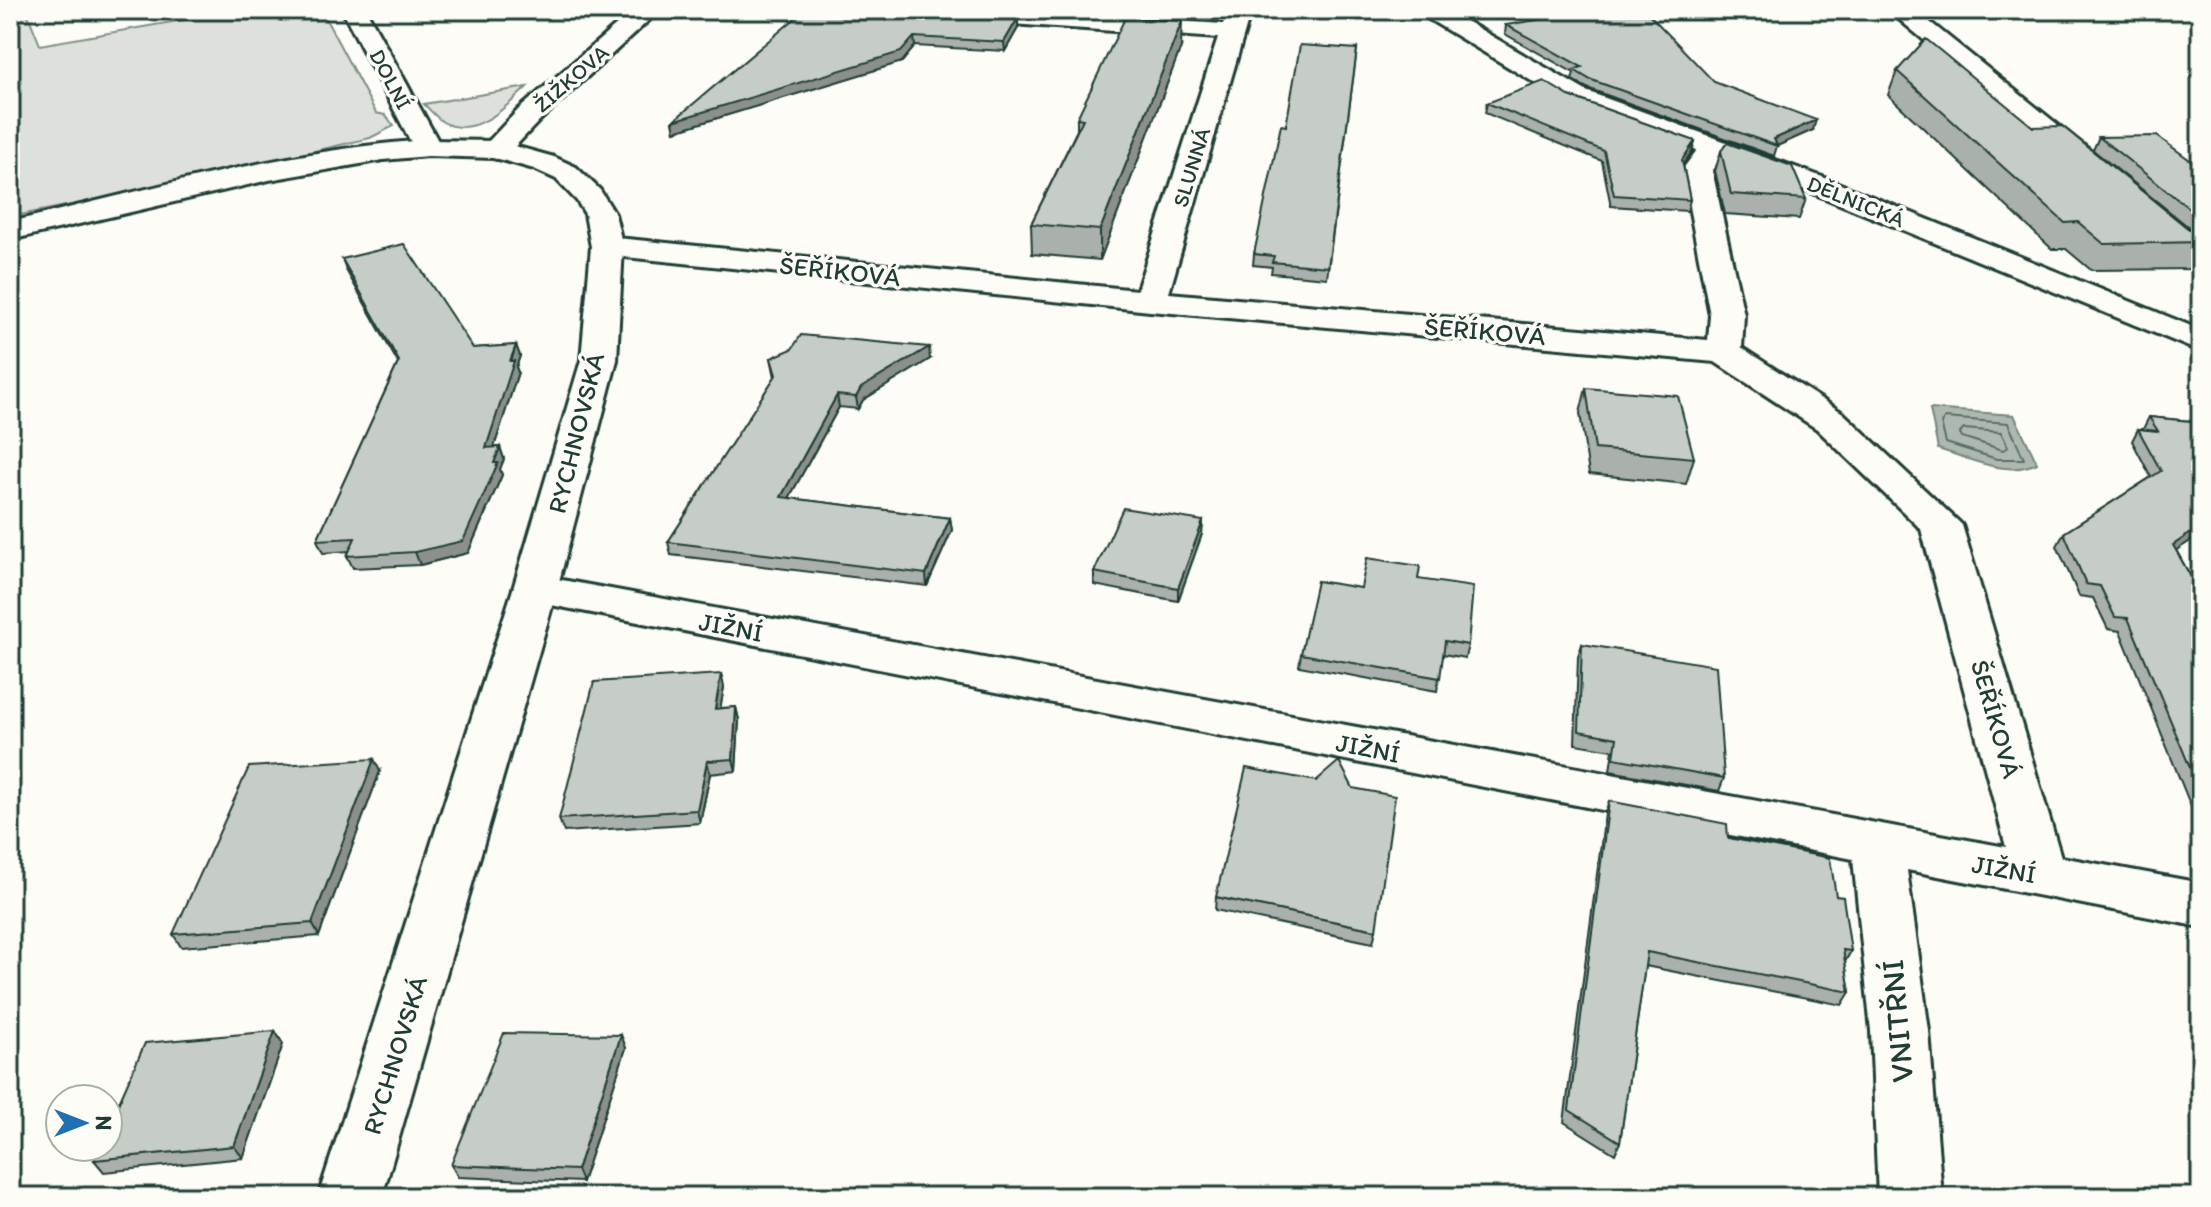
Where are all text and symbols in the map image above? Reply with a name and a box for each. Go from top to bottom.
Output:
street label: ŽIŽKOVA [528,39,614,118]
street label: DOLNÍ [363,44,418,114]
street label: SLUNNÁ [1167,124,1216,210]
street label: DĚLNICKÁ [1803,170,1909,233]
street label: ŠEŘÍKOVÁ [778,249,903,293]
street label: ŠEŘÍKOVÁ [1423,310,1547,352]
street label: RYCHNOVSKÁ [541,349,612,517]
street label: JIŽNÍ [696,605,766,649]
street label: ŠEŘÍKOVÁ [1964,656,2028,782]
street label: JIŽNÍ [1333,726,1403,770]
street label: JIŽNÍ [1969,848,2039,890]
street label: VNITŘNÍ [1873,958,1921,1084]
street label: RYCHNOVSKÁ [356,971,434,1138]
north arrow [44,1083,124,1163]
text: N [90,1116,117,1130]

